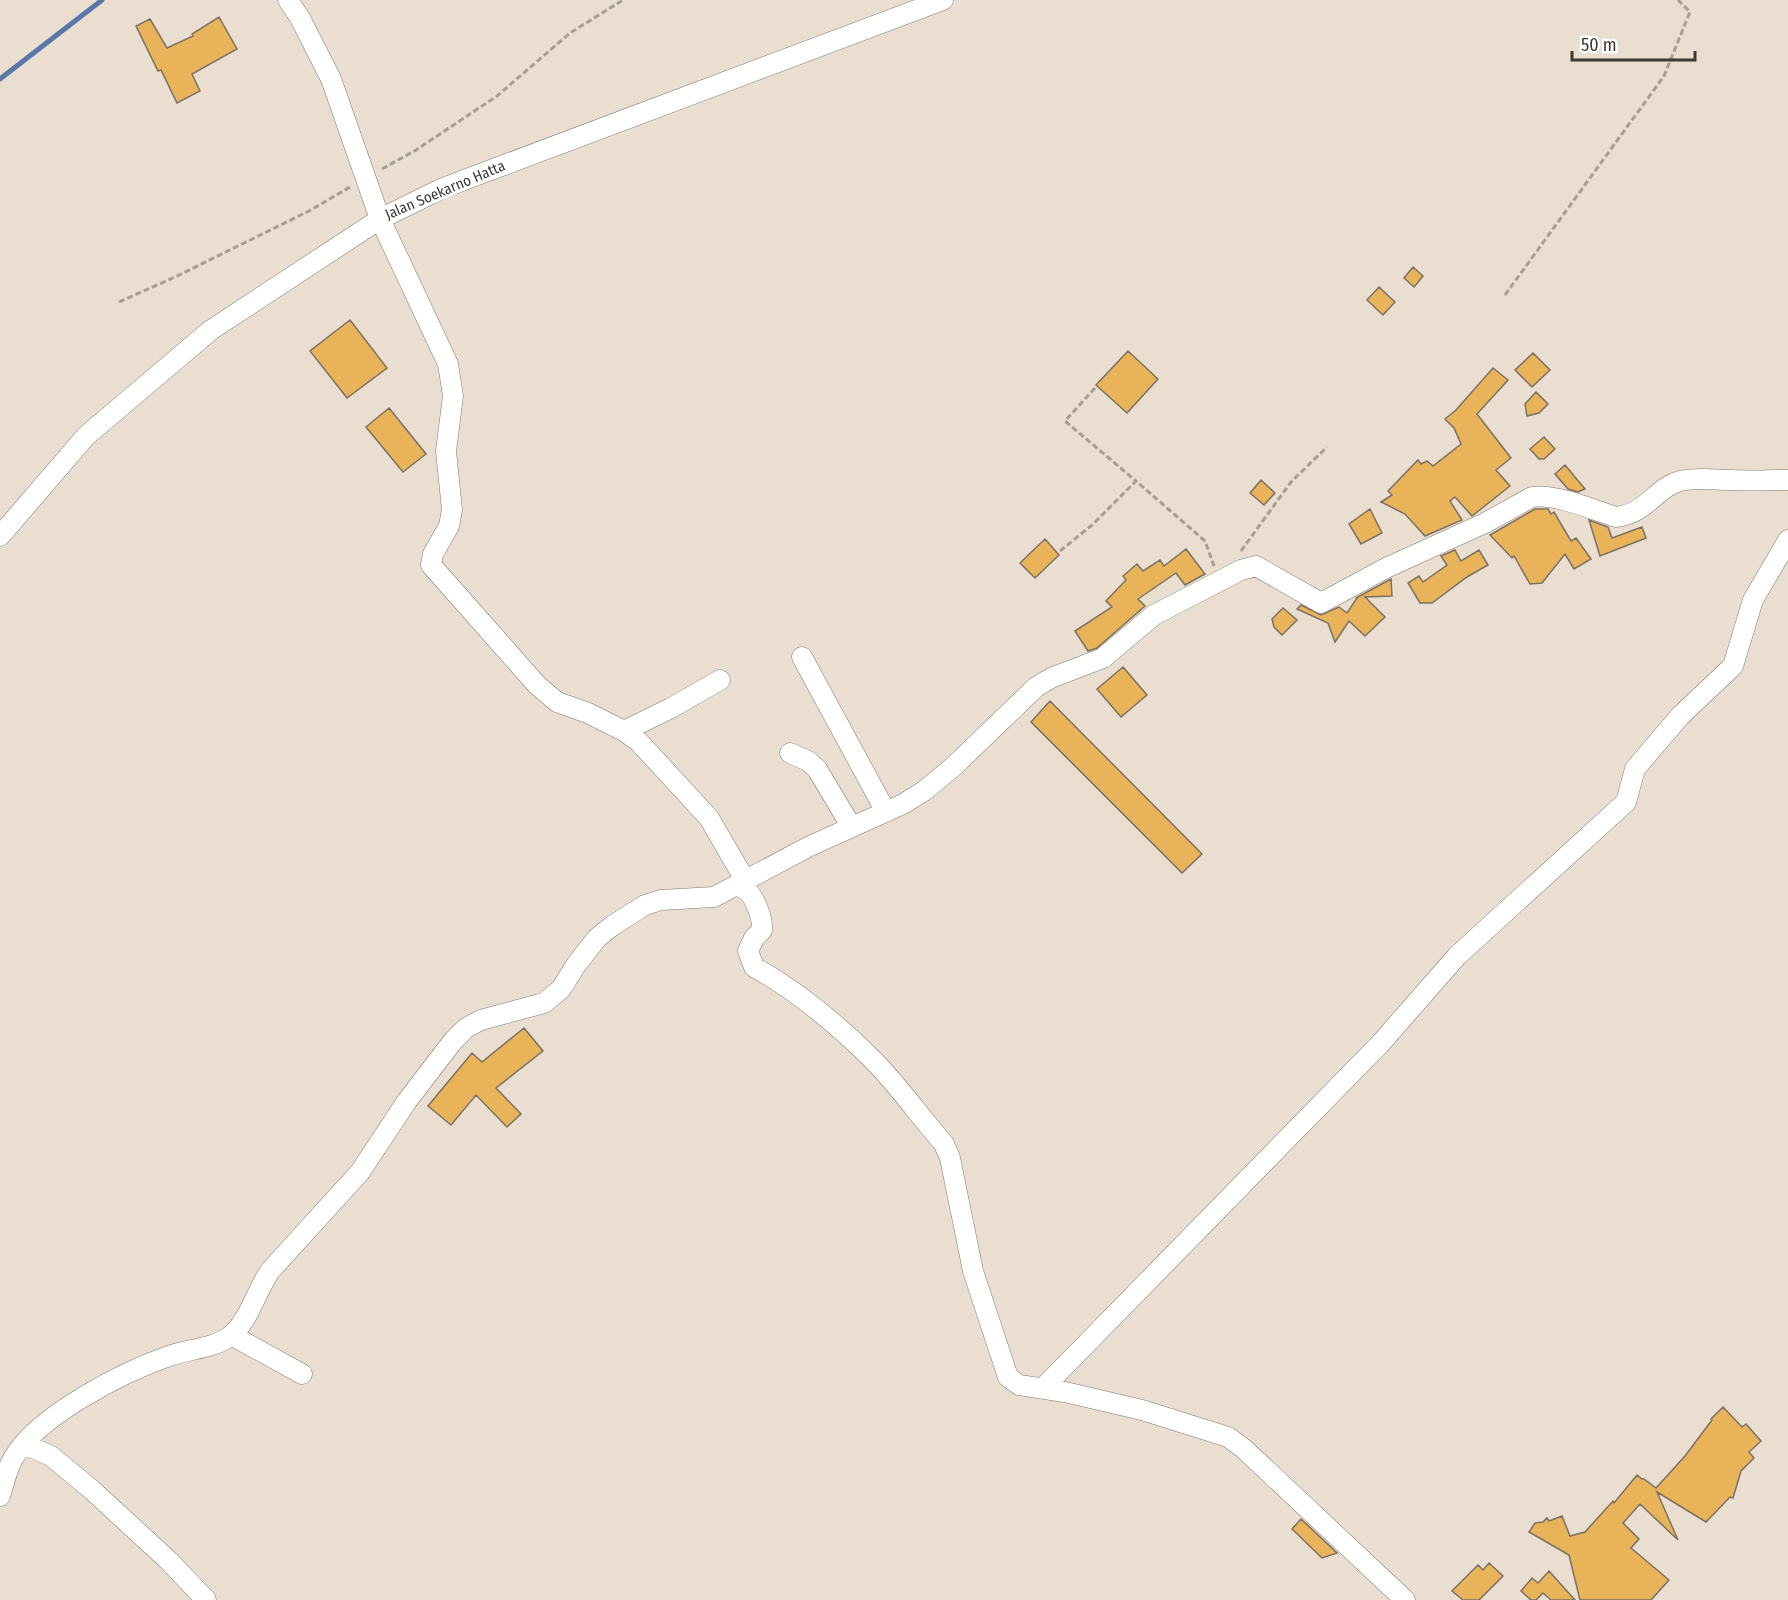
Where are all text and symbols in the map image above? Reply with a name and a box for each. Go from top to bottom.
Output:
scale bar [1572,24,1695,62]
text: 50 m [1581,34,1617,56]
street label: Jalan Soekarno Hatta [382,157,508,223]

